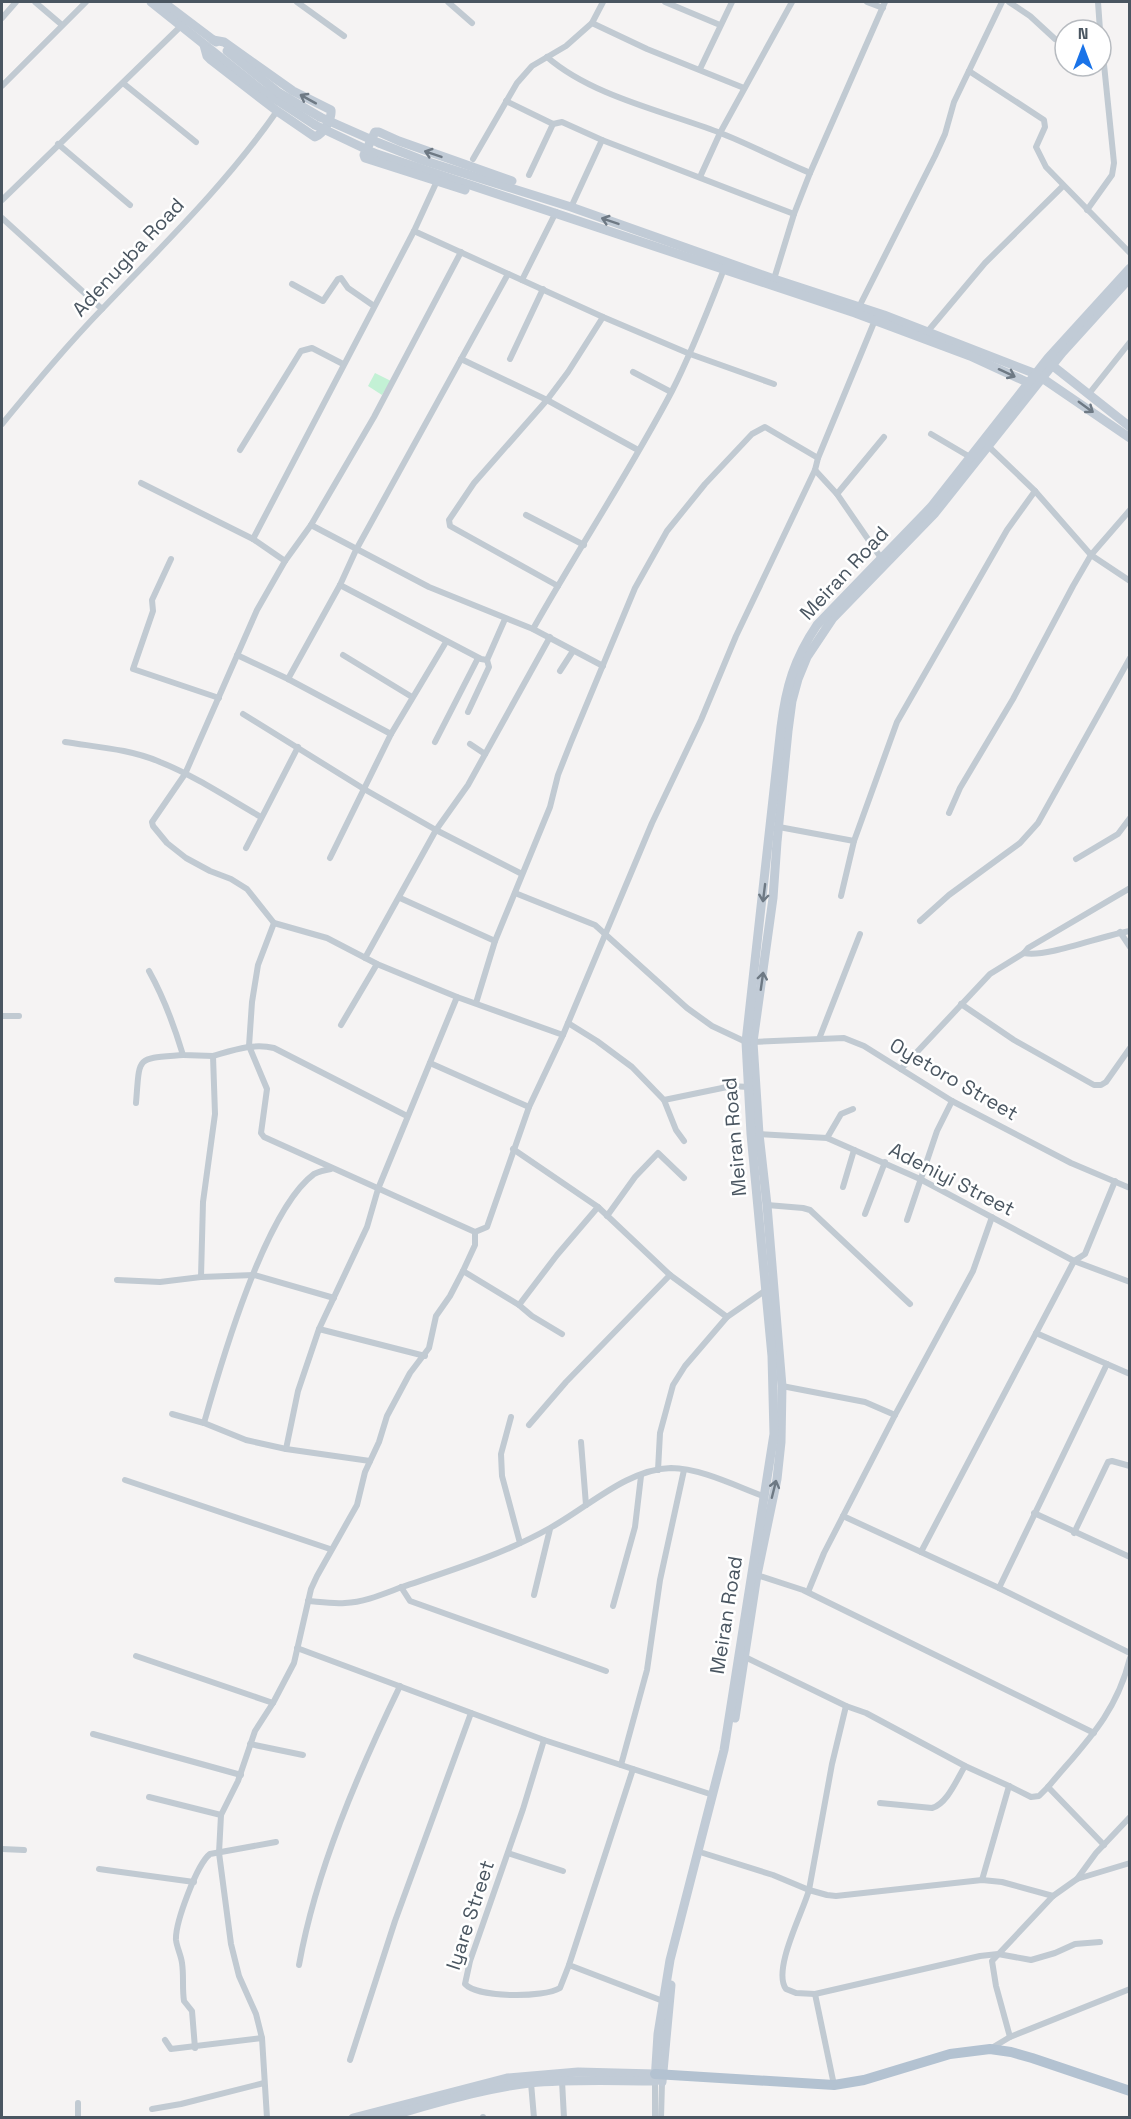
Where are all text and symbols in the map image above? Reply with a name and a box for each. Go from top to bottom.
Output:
north arrow [1053,18,1113,78]
text: N [1078,23,1088,44]
one-way arrow [300,93,317,105]
one-way arrow [425,147,443,158]
street label: Adenugba Road [66,192,190,322]
one-way arrow [601,214,620,225]
one-way arrow [998,368,1016,379]
one-way arrow [1078,401,1094,413]
street label: Meiran Road [794,521,894,625]
one-way arrow [758,882,769,902]
one-way arrow [757,972,768,992]
street label: Oyetoro Street [885,1032,1023,1126]
street label: Meiran Road [716,1076,752,1198]
street label: Adeniyi Street [885,1136,1019,1222]
one-way arrow [769,1479,781,1498]
street label: Meiran Road [704,1554,748,1676]
street label: Iyare Street [440,1857,500,1973]

